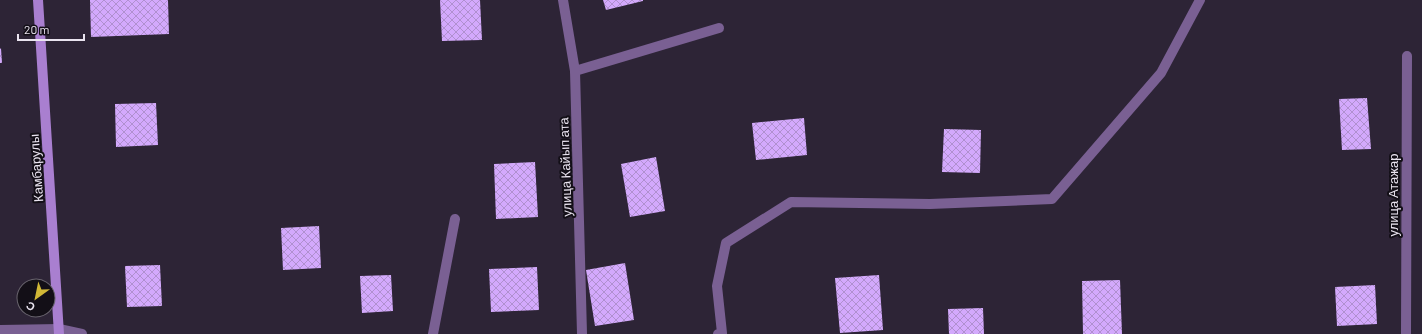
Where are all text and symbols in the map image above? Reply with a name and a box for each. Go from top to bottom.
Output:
scale bar [18,16,84,42]
text: 20 m [24,22,50,36]
street label: улица Кайып ата [555,116,575,217]
street label: Камбарулы [26,133,46,203]
street label: улица Атажар [1385,154,1401,236]
north arrow [16,278,56,318]
text: С [23,299,37,314]

